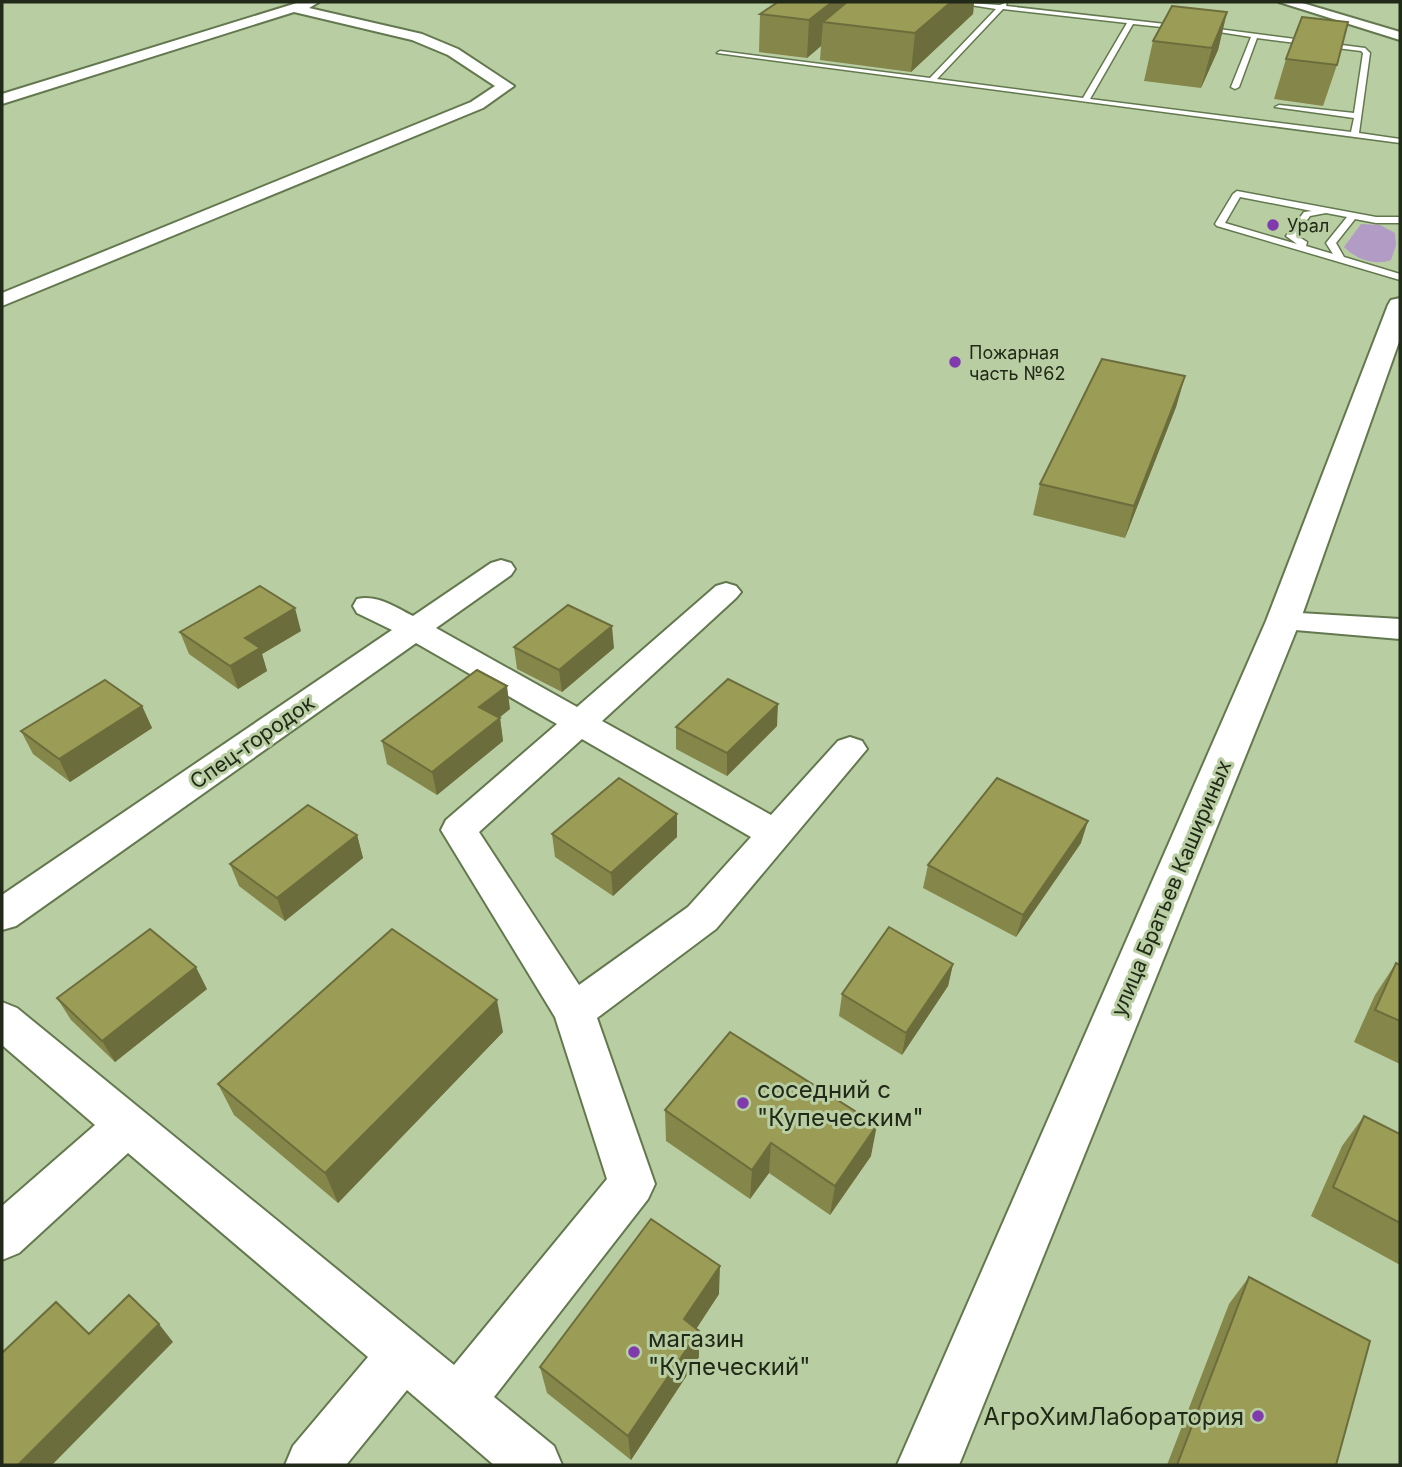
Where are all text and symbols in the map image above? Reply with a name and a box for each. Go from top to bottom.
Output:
place label: Урал [1287,215,1329,236]
marker: Урал [1265,217,1281,233]
place label: Пожарная часть №62 [969,342,1065,384]
marker: Пожарная часть №62 [947,354,963,370]
street label: Спец-городок [185,689,320,794]
street label: улица Братьев Кашириных [1106,756,1236,1020]
place label: соседний с "Купеческим" [757,1075,924,1132]
marker: соседний с "Купеческим" [735,1095,751,1111]
place label: магазин "Купеческий" [648,1324,810,1381]
marker: магазин "Купеческий" [626,1344,642,1360]
place label: АгроХимЛаборатория [983,1402,1244,1431]
marker: АгроХимЛаборатория [1250,1408,1266,1424]

